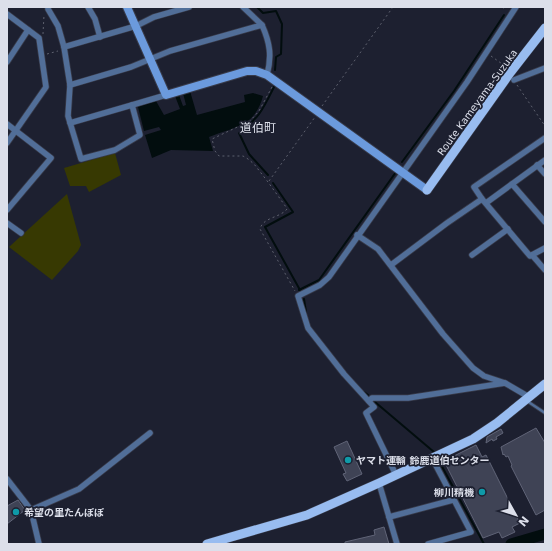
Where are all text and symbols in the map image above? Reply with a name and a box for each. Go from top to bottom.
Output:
street label: Route Kameyama-Suzuka [435,47,520,157]
district label: 道伯町 [240,121,276,135]
marker: ヤマト運輸 鈴鹿道伯センター [343,455,353,465]
place label: ヤマト運輸 鈴鹿道伯センター [356,455,489,466]
place label: 柳川精機 [433,487,474,498]
marker: 柳川精機 [477,487,487,497]
north arrow [496,495,536,535]
marker: 希望の里たんぽぽ [11,507,21,517]
place label: 希望の里たんぽぽ [24,507,104,518]
text: N [515,513,531,529]

